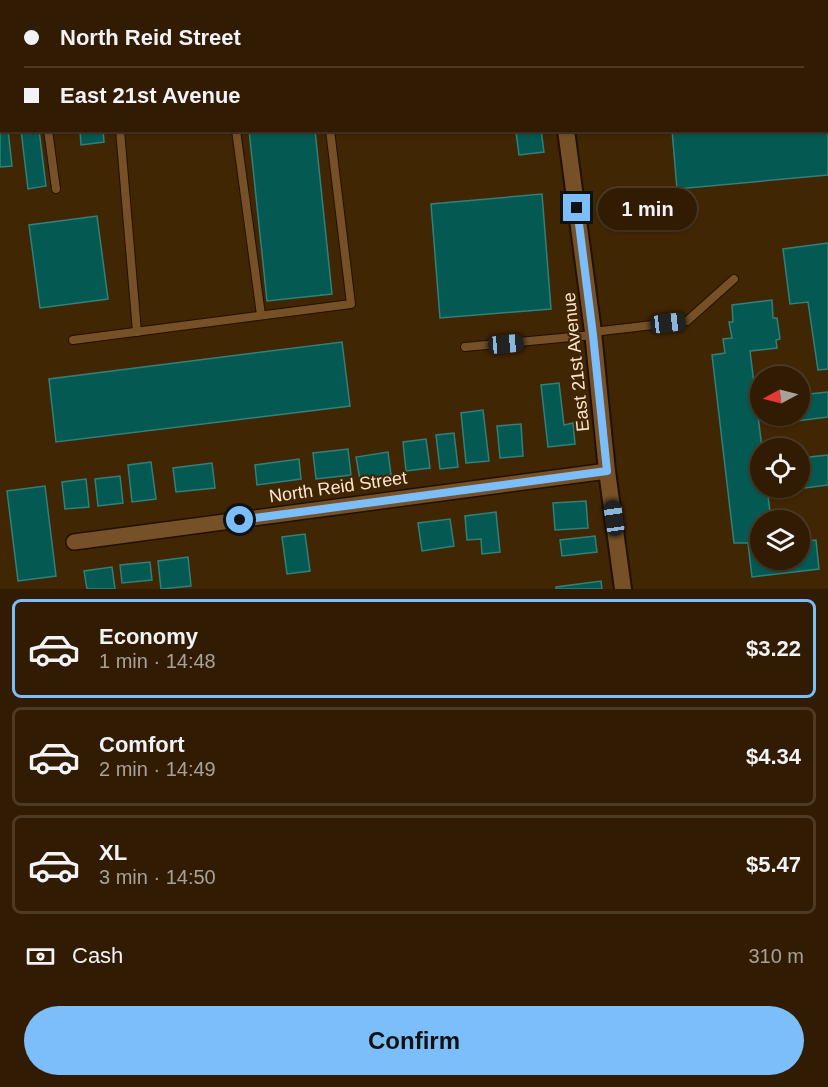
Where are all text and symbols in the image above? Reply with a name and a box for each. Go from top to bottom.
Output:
text: North Reid Street [60,25,241,50]
text: East 21st Avenue [60,83,241,108]
callout: 1 min [598,187,697,229]
route end [563,194,590,221]
text: 1 min [621,198,674,220]
street label: East 21st Avenue [559,291,593,433]
car [649,312,687,334]
car [487,333,525,355]
north arrow [750,366,810,426]
map controls [750,366,810,570]
button: locate [750,438,810,498]
street label: North Reid Street [268,467,408,507]
car [603,499,625,537]
route start [226,506,253,533]
button: layers [750,510,810,570]
icon: car [27,622,81,676]
text: Economy [99,624,198,649]
text: $3.22 [746,636,801,661]
text: 1 min · 14:48 [99,650,216,672]
icon: car [27,730,81,784]
text: Comfort [99,732,185,757]
text: $4.34 [746,744,801,769]
text: 2 min · 14:49 [99,758,216,780]
icon: car [27,838,81,892]
text: XL [99,840,127,865]
text: $5.47 [746,852,801,877]
text: 3 min · 14:50 [99,866,216,888]
icon: cash [24,940,57,973]
text: Cash [72,943,123,968]
text: 310 m [748,945,804,967]
button: Confirm [24,1006,804,1075]

